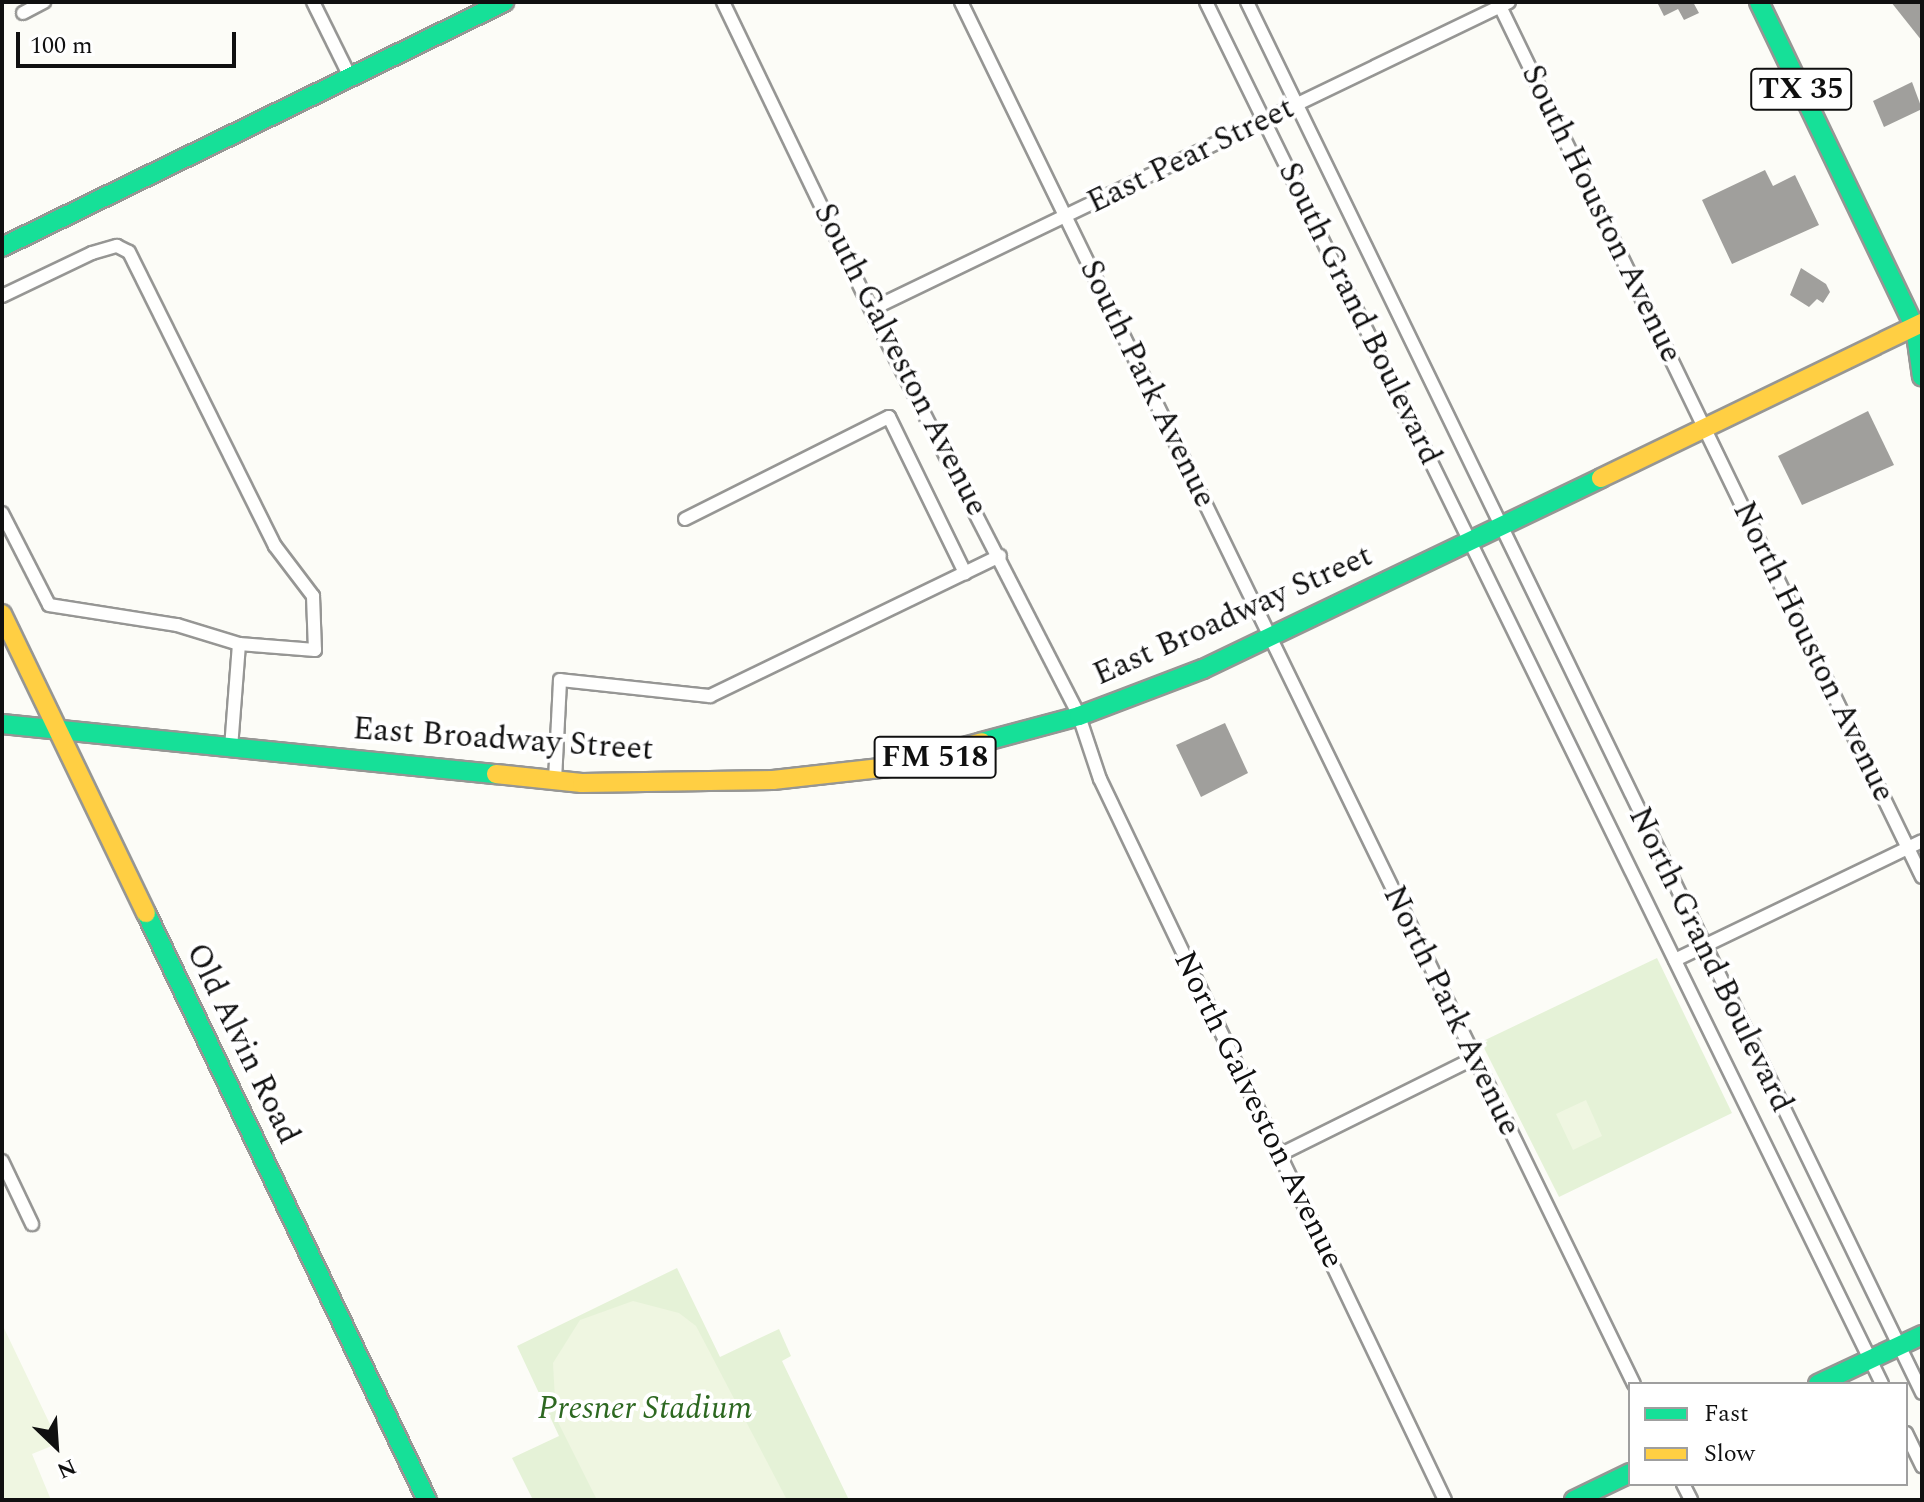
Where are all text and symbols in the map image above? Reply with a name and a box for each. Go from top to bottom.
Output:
scale bar [20,16,240,66]
text: 100 m [30,28,93,64]
street label: South Houston Avenue [1512,59,1690,369]
road number: TX 35 [1749,63,1853,115]
street label: East Pear Street [1081,89,1301,223]
street label: South Grand Boulevard [1269,157,1449,471]
street label: South Galveston Avenue [804,197,996,523]
street label: South Park Avenue [1070,254,1224,514]
street label: North Houston Avenue [1724,496,1902,808]
street label: East Broadway Street [1088,537,1378,695]
street label: East Broadway Street [352,710,654,770]
road number: FM 518 [873,731,997,783]
street label: North Grand Boulevard [1619,801,1801,1119]
street label: North Park Avenue [1374,880,1528,1142]
street label: Old Alvin Road [177,937,307,1151]
street label: North Galveston Avenue [1164,945,1352,1275]
legend [1628,1382,1908,1486]
park label: Presner Stadium [538,1390,752,1428]
text: Fast [1704,1396,1749,1432]
north arrow [16,1406,96,1486]
text: Slow [1704,1436,1755,1472]
text: N [51,1449,81,1487]

